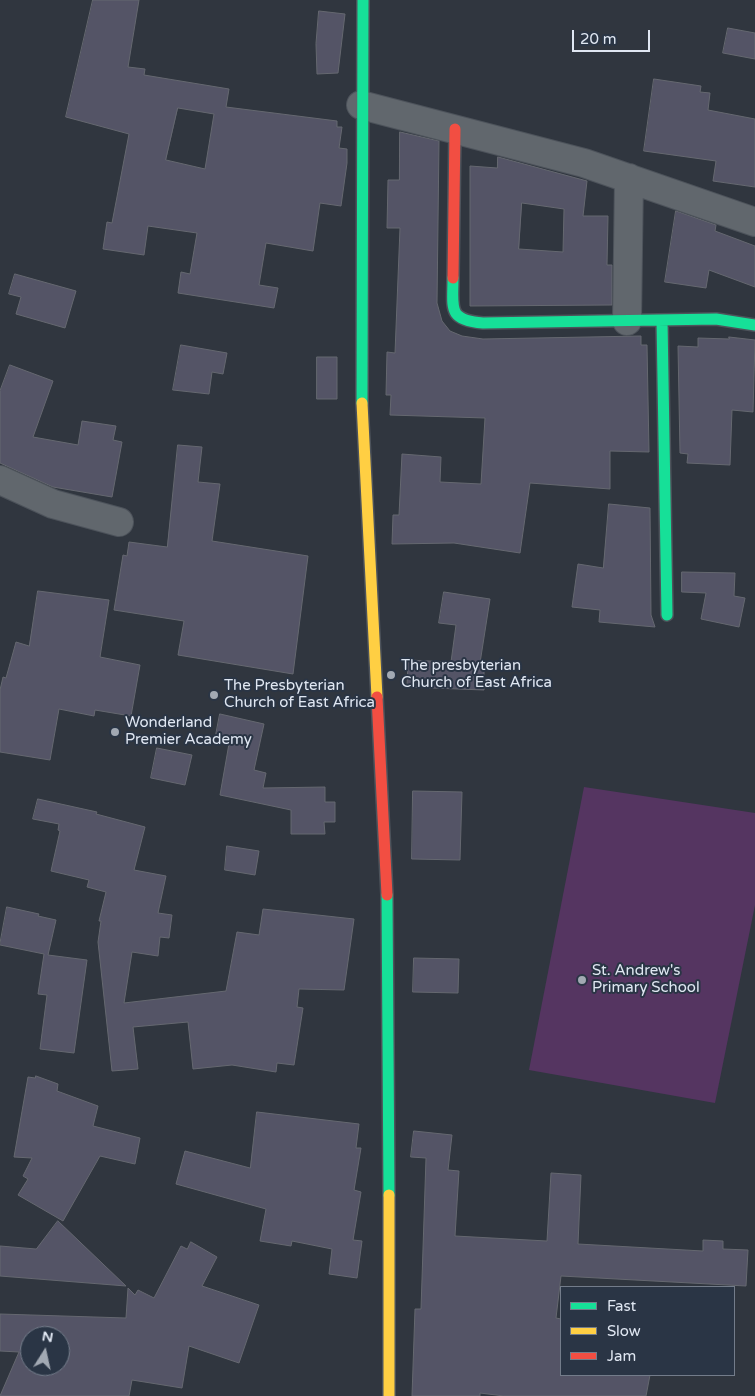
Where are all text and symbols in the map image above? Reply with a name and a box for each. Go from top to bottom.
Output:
scale bar [575,20,652,52]
text: 20 m [580,30,617,48]
place label: The presbyterian Church of East Africa [401,657,552,692]
marker: The presbyterian Church of East Africa [385,669,397,681]
place label: The Presbyterian Church of East Africa [224,677,375,712]
marker: The Presbyterian Church of East Africa [208,689,220,701]
place label: Wonderland Premier Academy [125,714,252,749]
marker: Wonderland Premier Academy [109,726,121,738]
place label: St. Andrew's Primary School [592,962,700,997]
marker: St. Andrew's Primary School [576,974,588,986]
legend [560,1286,735,1376]
text: Fast [607,1297,636,1315]
text: Slow [607,1322,641,1340]
north arrow [20,1326,70,1376]
text: N [41,1327,55,1346]
text: Jam [607,1347,636,1365]

